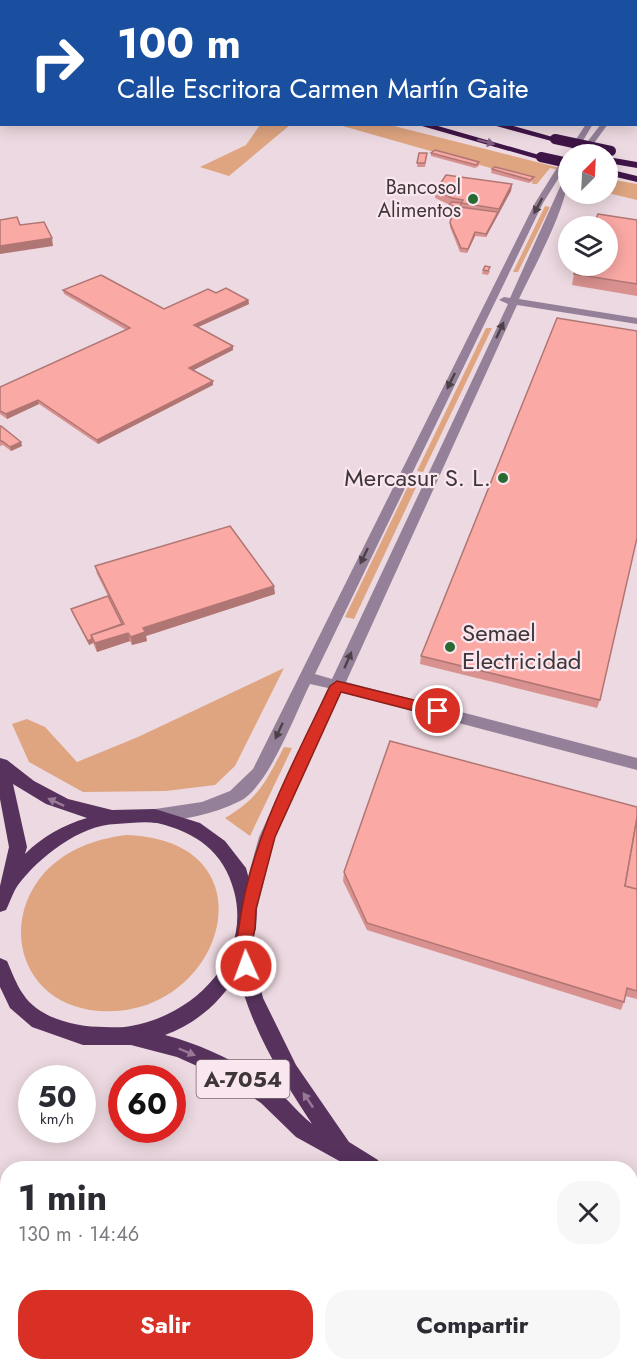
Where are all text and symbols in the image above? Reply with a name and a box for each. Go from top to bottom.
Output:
text: 100 m [117,13,241,74]
icon: right [18,24,96,102]
text: Calle Escritora Carmen Martín Gaite [117,69,529,108]
one-way arrow [477,138,495,148]
north arrow [558,144,618,204]
map controls [558,144,618,276]
place label: Bancosol Alimentos [378,173,461,225]
marker: Bancosol Alimentos [466,192,480,206]
one-way arrow [533,198,543,215]
button: layers [558,216,618,276]
one-way arrow [495,322,504,339]
one-way arrow [446,372,455,389]
place label: Mercasur S. L. [344,460,491,495]
marker: Mercasur S. L. [496,471,510,485]
one-way arrow [360,547,369,564]
place label: Semael Electricidad [462,615,581,678]
marker: Semael Electricidad [443,640,457,654]
one-way arrow [343,651,353,669]
pin [412,685,463,736]
icon: arrive [421,694,454,727]
one-way arrow [274,722,283,739]
one-way arrow [48,798,65,807]
position arrow [214,934,278,998]
one-way arrow [178,1047,195,1056]
road number: A-7054 [196,1060,290,1098]
speed limit sign: 60 [108,1065,186,1143]
text: 50 [37,1075,77,1118]
one-way arrow [302,1093,314,1109]
text: km/h [40,1108,74,1130]
text: 1 min [18,1171,107,1223]
button: close [557,1181,620,1244]
text: 130 m · 14:46 [18,1220,139,1249]
button: Salir [18,1290,313,1359]
button: Compartir [325,1290,620,1359]

